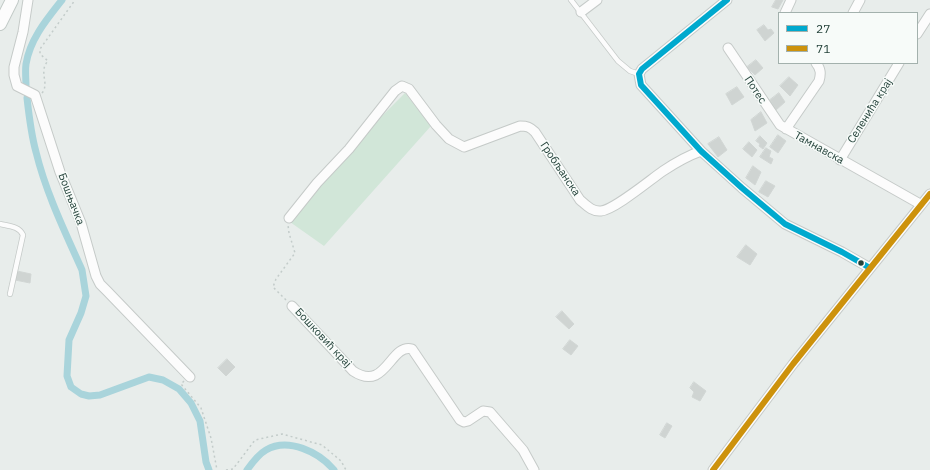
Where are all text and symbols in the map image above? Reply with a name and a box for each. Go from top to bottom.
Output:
legend [778,12,918,64]
text: 27 [816,21,830,36]
text: 71 [816,41,830,56]
street label: Потес [741,74,769,106]
street label: Селенића крај [845,76,895,146]
street label: Тамнавска [792,129,846,167]
street label: Гробљанска [537,140,583,198]
street label: Бошњачка [55,171,87,227]
unlabelled marker [856,258,866,268]
street label: Бошковић крај [292,306,354,370]

